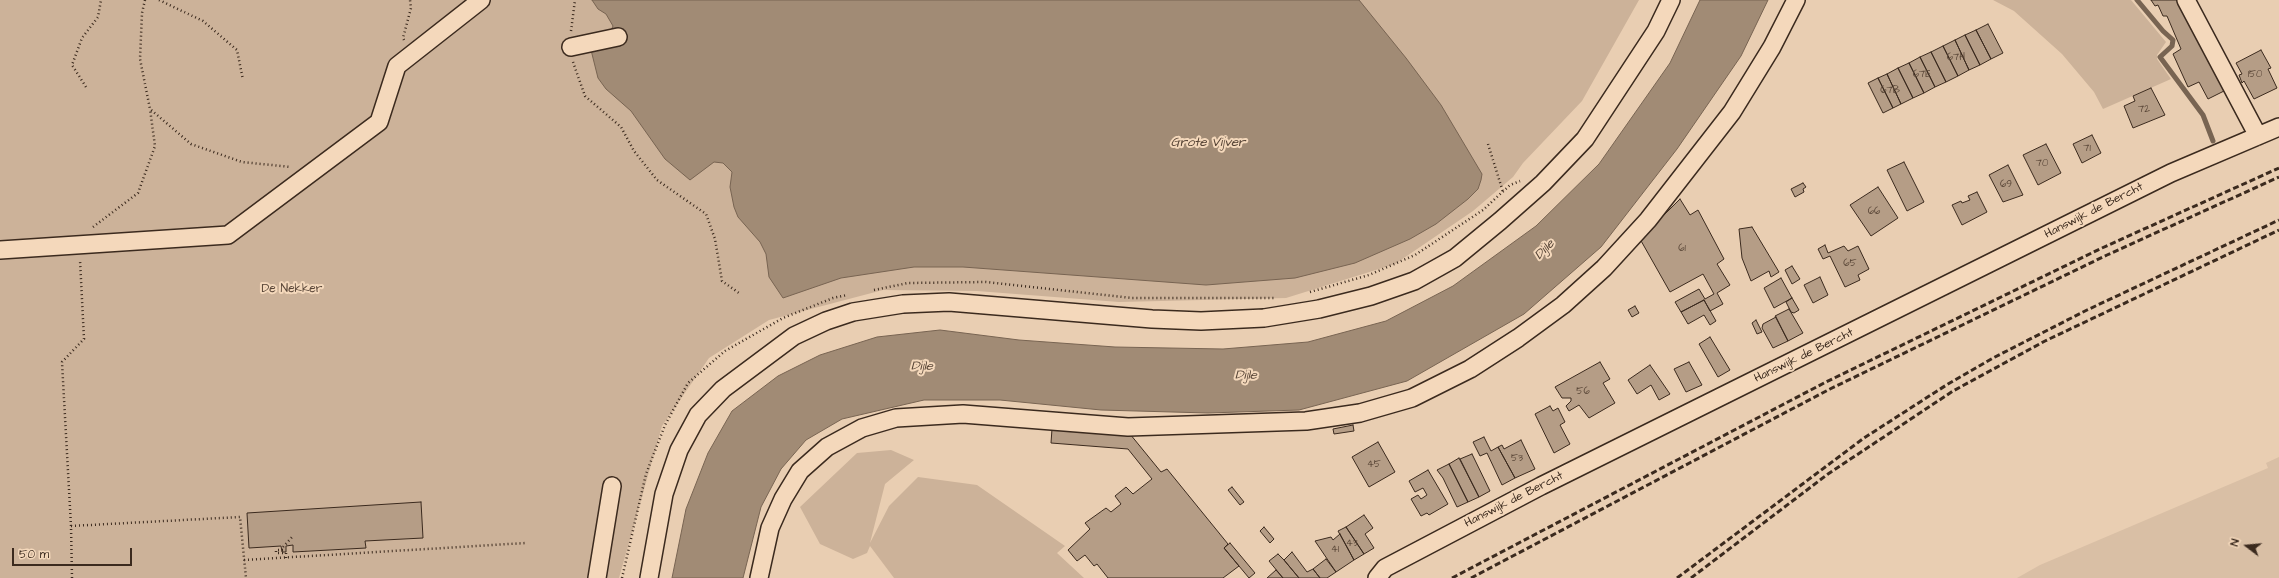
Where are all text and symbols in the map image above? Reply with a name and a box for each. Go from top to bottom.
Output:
house number: 67H [1947,52,1965,64]
house number: 67E [1913,69,1931,81]
house number: 150 [2248,69,2262,81]
house number: 67B [1880,85,1900,97]
house number: 72 [2138,104,2150,116]
water label: Grote Vijver [1171,135,1245,151]
house number: 71 [2083,143,2091,155]
house number: 70 [2036,158,2048,170]
house number: 69 [2000,179,2012,191]
street label: Hanswijk de Bercht [2042,180,2146,242]
house number: 66 [1868,206,1880,218]
water label: Dijle [1532,237,1558,263]
house number: 61 [1678,243,1686,255]
house number: 65 [1843,258,1857,270]
park label: De Nekker [262,282,322,296]
street label: Hanswijk de Bercht [1752,326,1856,386]
water label: Dijle [911,359,933,375]
water label: Dijle [1235,368,1257,384]
house number: 56 [1576,386,1590,398]
house number: 53 [1511,453,1523,465]
house number: 45 [1367,459,1381,471]
street label: Hanswijk de Bercht [1462,469,1566,531]
north arrow [2227,526,2267,566]
text: N [2227,537,2243,548]
house number: 43 [1346,538,1358,550]
scale bar [14,540,134,566]
house number: 41 [1331,544,1339,556]
text: 50 m [19,546,49,563]

